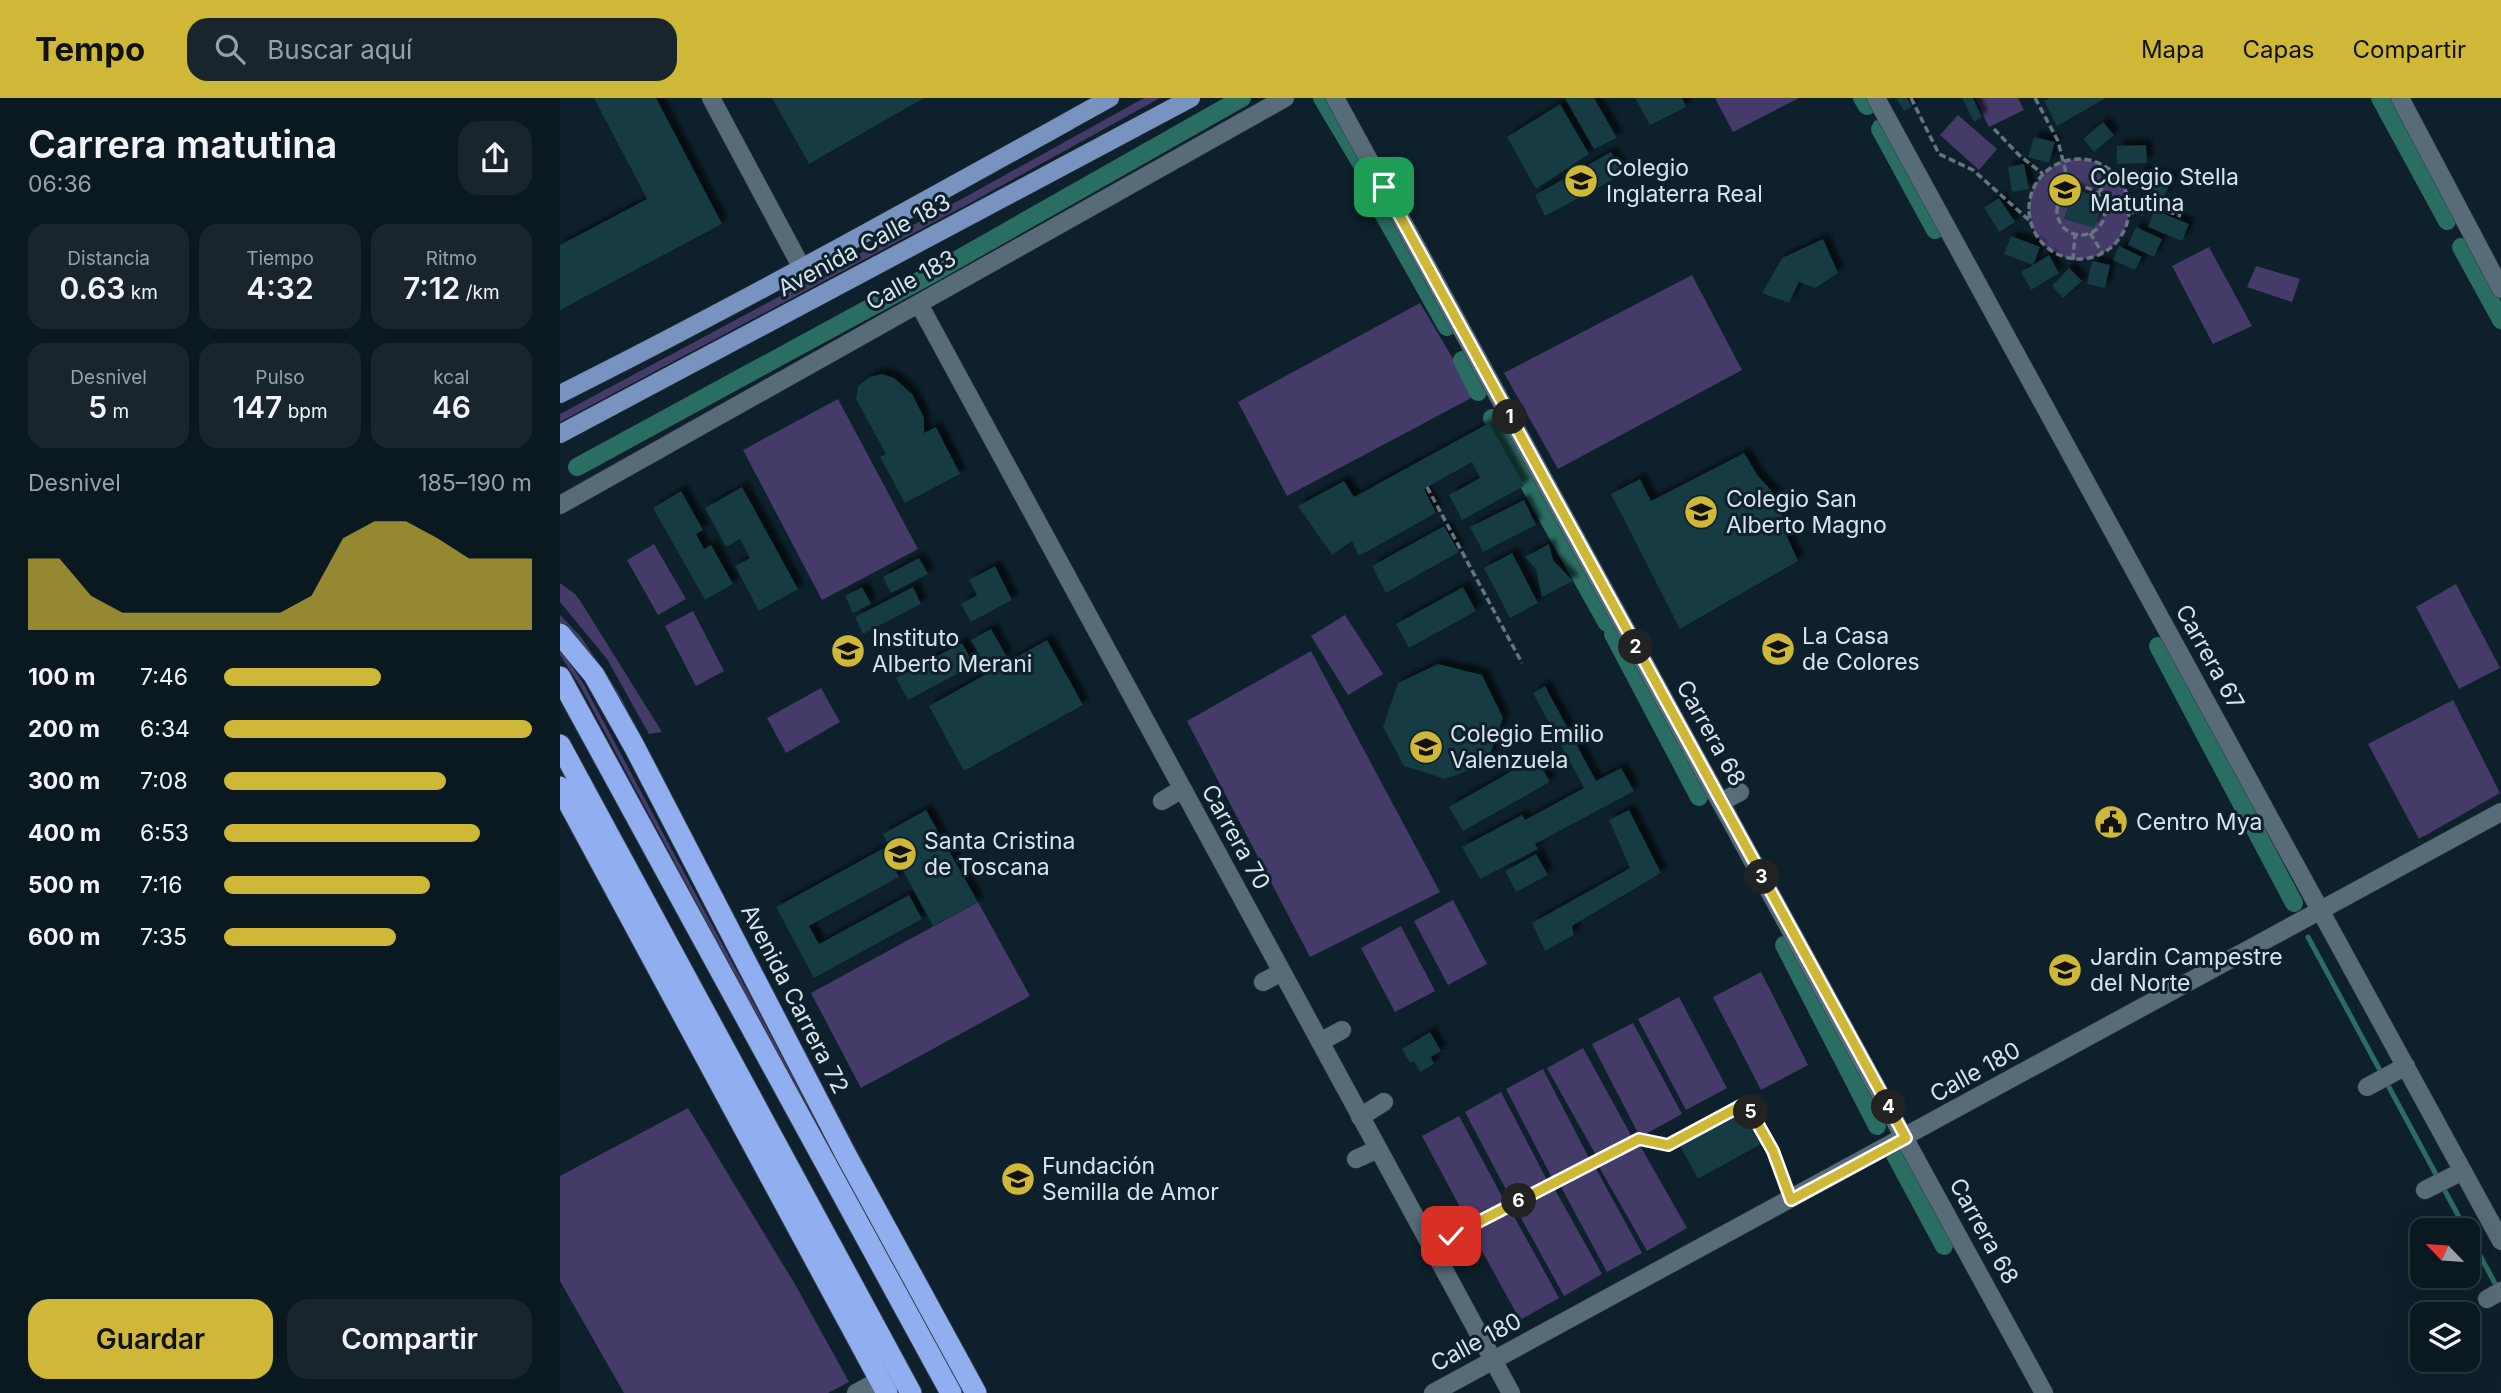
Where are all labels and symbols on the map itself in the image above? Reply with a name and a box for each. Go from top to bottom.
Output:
place label: Colegio Inglaterra Real [1606,154,1763,208]
pin [1354,157,1414,217]
school or university icon: Colegio Inglaterra Real [1562,162,1600,200]
place label: Colegio Stella Matutina [2090,163,2239,217]
school or university icon: Colegio Stella Matutina [2046,171,2084,209]
street label: Avenida Calle 183 [773,188,955,302]
street label: Calle 183 [861,244,961,316]
pin: 1 [1492,400,1528,434]
place label: Colegio San Alberto Magno [1726,485,1887,539]
school or university icon: Colegio San Alberto Magno [1682,493,1720,531]
street label: Carrera 67 [2170,600,2250,714]
place label: La Casa de Colores [1802,622,1920,676]
place label: Instituto Alberto Merani [872,624,1032,678]
pin: 2 [1618,630,1654,664]
school or university icon: La Casa de Colores [1759,630,1797,668]
school or university icon: Instituto Alberto Merani [829,632,867,670]
street label: Carrera 68 [1670,675,1752,791]
place label: Colegio Emilio Valenzuela [1450,720,1604,774]
school or university icon: Colegio Emilio Valenzuela [1407,728,1445,766]
street label: Carrera 70 [1196,780,1276,894]
public building icon: Centro Mya [2092,803,2130,841]
place label: Centro Mya [2136,808,2262,836]
place label: Santa Cristina de Toscana [924,827,1075,881]
school or university icon: Santa Cristina de Toscana [881,835,919,873]
pin: 3 [1744,860,1780,894]
street label: Avenida Carrera 72 [735,900,855,1098]
place label: Jardin Campestre del Norte [2090,943,2283,997]
school or university icon: Jardin Campestre del Norte [2046,951,2084,989]
street label: Calle 180 [1925,1036,2025,1108]
pin: 4 [1872,1090,1906,1124]
pin: 5 [1734,1094,1768,1130]
place label: Fundación Semilla de Amor [1042,1152,1219,1206]
school or university icon: Fundación Semilla de Amor [999,1160,1037,1198]
street label: Carrera 68 [1943,1173,2025,1289]
pin: 6 [1502,1184,1536,1218]
pin [1421,1206,1481,1266]
north arrow [2410,1218,2480,1288]
street label: Calle 180 [1426,1306,1526,1378]

